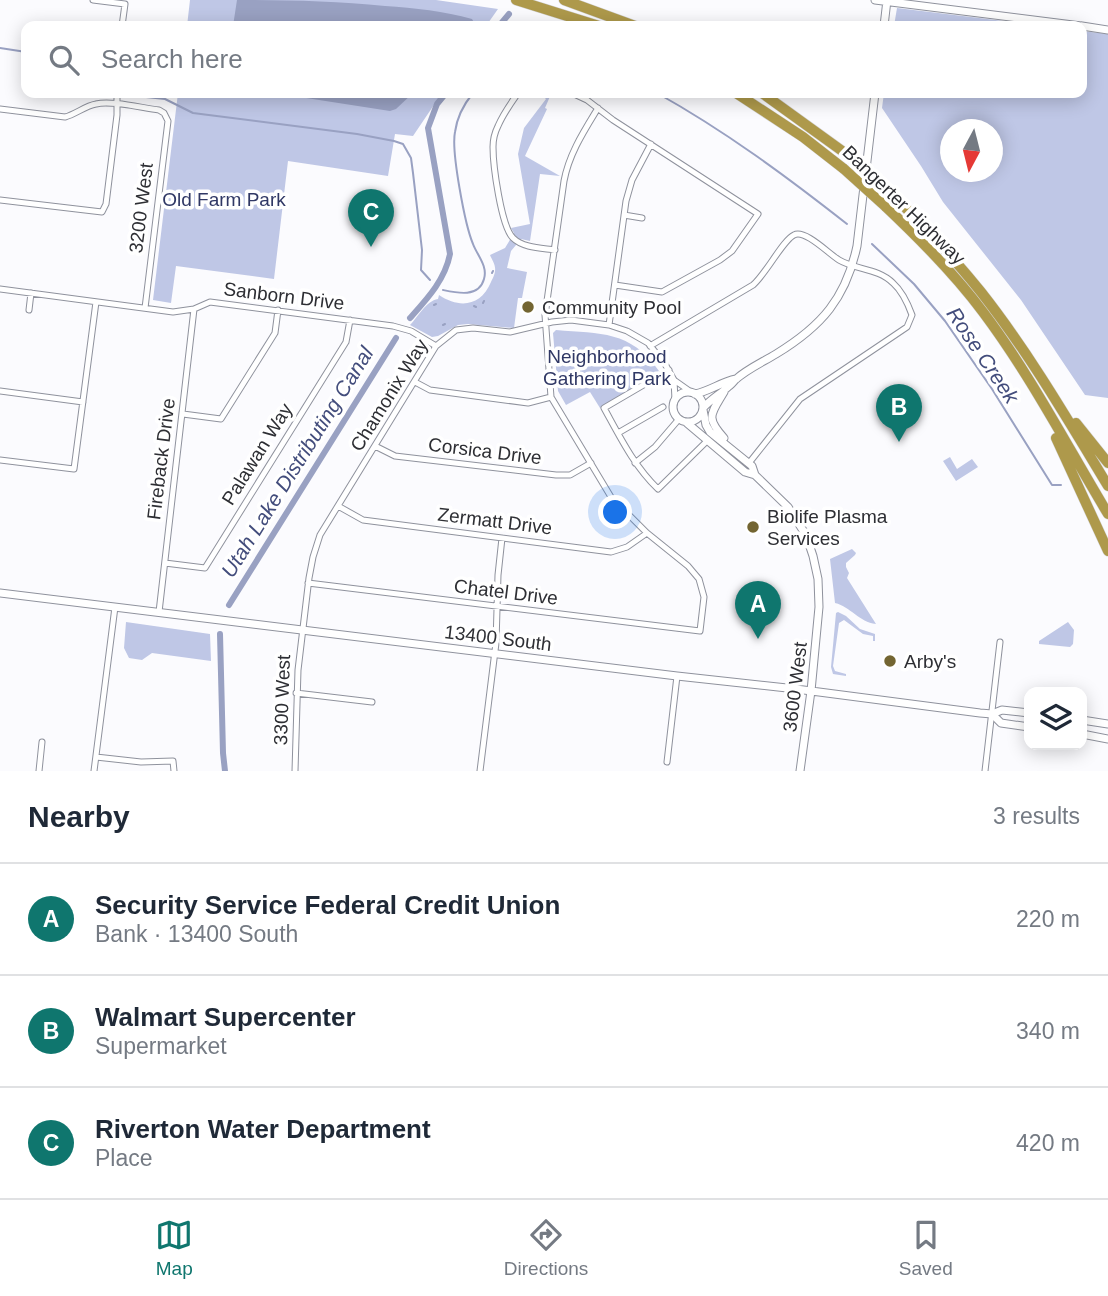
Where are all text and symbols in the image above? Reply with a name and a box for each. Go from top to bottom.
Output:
search box [21,21,1087,98]
icon: search [45,41,83,79]
text: Search here [101,44,243,74]
north arrow [940,119,1003,182]
street label: Bangerter Highway [839,141,970,269]
street label: 3200 West [125,161,157,254]
park label: Old Farm Park [162,189,286,210]
pin: C [348,189,394,247]
street label: Sanborn Drive [222,278,346,314]
place label: Community Pool [542,297,681,318]
marker: Community Pool [520,299,536,315]
water label: Rose Creek [942,303,1024,409]
street label: Chamonix Way [346,335,432,455]
water label: Utah Lake Distributing Canal [216,341,378,581]
park label: Neighborhood Gathering Park [543,346,671,389]
pin: B [876,384,922,442]
street label: Fireback Drive [143,397,179,521]
street label: Palawan Way [218,399,297,509]
street label: Corsica Drive [427,434,543,468]
your location [598,495,632,529]
street label: Zermatt Drive [437,504,553,538]
place label: Biolife Plasma Services [767,506,888,549]
marker: Biolife Plasma Services [745,519,761,535]
street label: Chatel Drive [453,575,559,609]
pin: A [735,581,781,639]
street label: 13400 South [443,621,553,655]
street label: 3600 West [779,640,811,733]
place label: Arby's [904,651,956,672]
marker: Arby's [882,653,898,669]
street label: 3300 West [270,654,294,746]
map controls [1024,687,1087,750]
button: layers [1024,687,1087,750]
text: Nearby [28,800,130,833]
text: 3 results [993,803,1080,829]
text: Security Service Federal Credit Union [95,890,560,920]
text: A [43,906,59,932]
text: 220 m [1016,906,1080,932]
text: Bank · 13400 South [95,921,298,947]
text: Walmart Supercenter [95,1002,356,1032]
text: B [43,1018,59,1044]
text: 340 m [1016,1018,1080,1044]
text: Supermarket [95,1033,227,1059]
text: Riverton Water Department [95,1114,431,1144]
text: C [43,1130,59,1156]
text: 420 m [1016,1130,1080,1156]
text: Place [95,1145,153,1171]
tab: Map [155,1216,193,1280]
tab: Directions [504,1216,588,1280]
tab: Saved [899,1216,953,1280]

